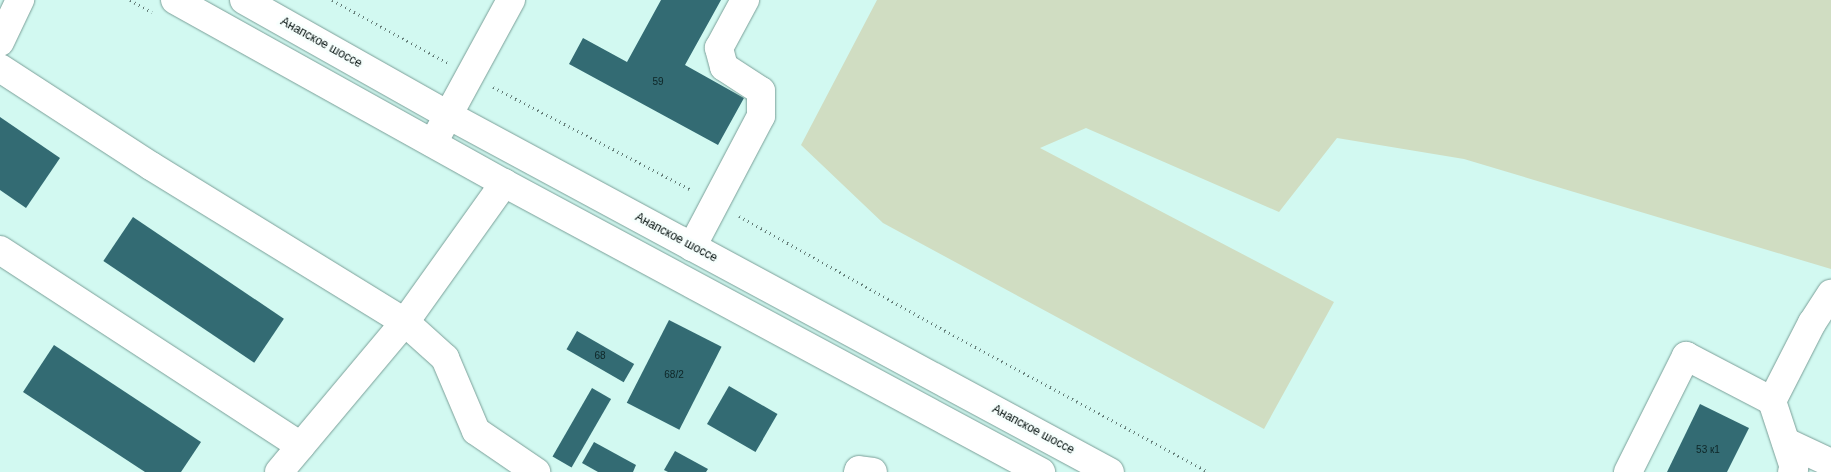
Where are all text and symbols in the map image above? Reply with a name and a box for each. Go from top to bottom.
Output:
street label: Анапское шоссе [278,15,364,71]
house number: 59 [652,76,664,88]
street label: Анапское шоссе [633,210,719,266]
house number: 68 [594,350,606,362]
house number: 68/2 [664,369,684,381]
street label: Анапское шоссе [990,402,1076,458]
house number: 53 к1 [1696,444,1720,456]

